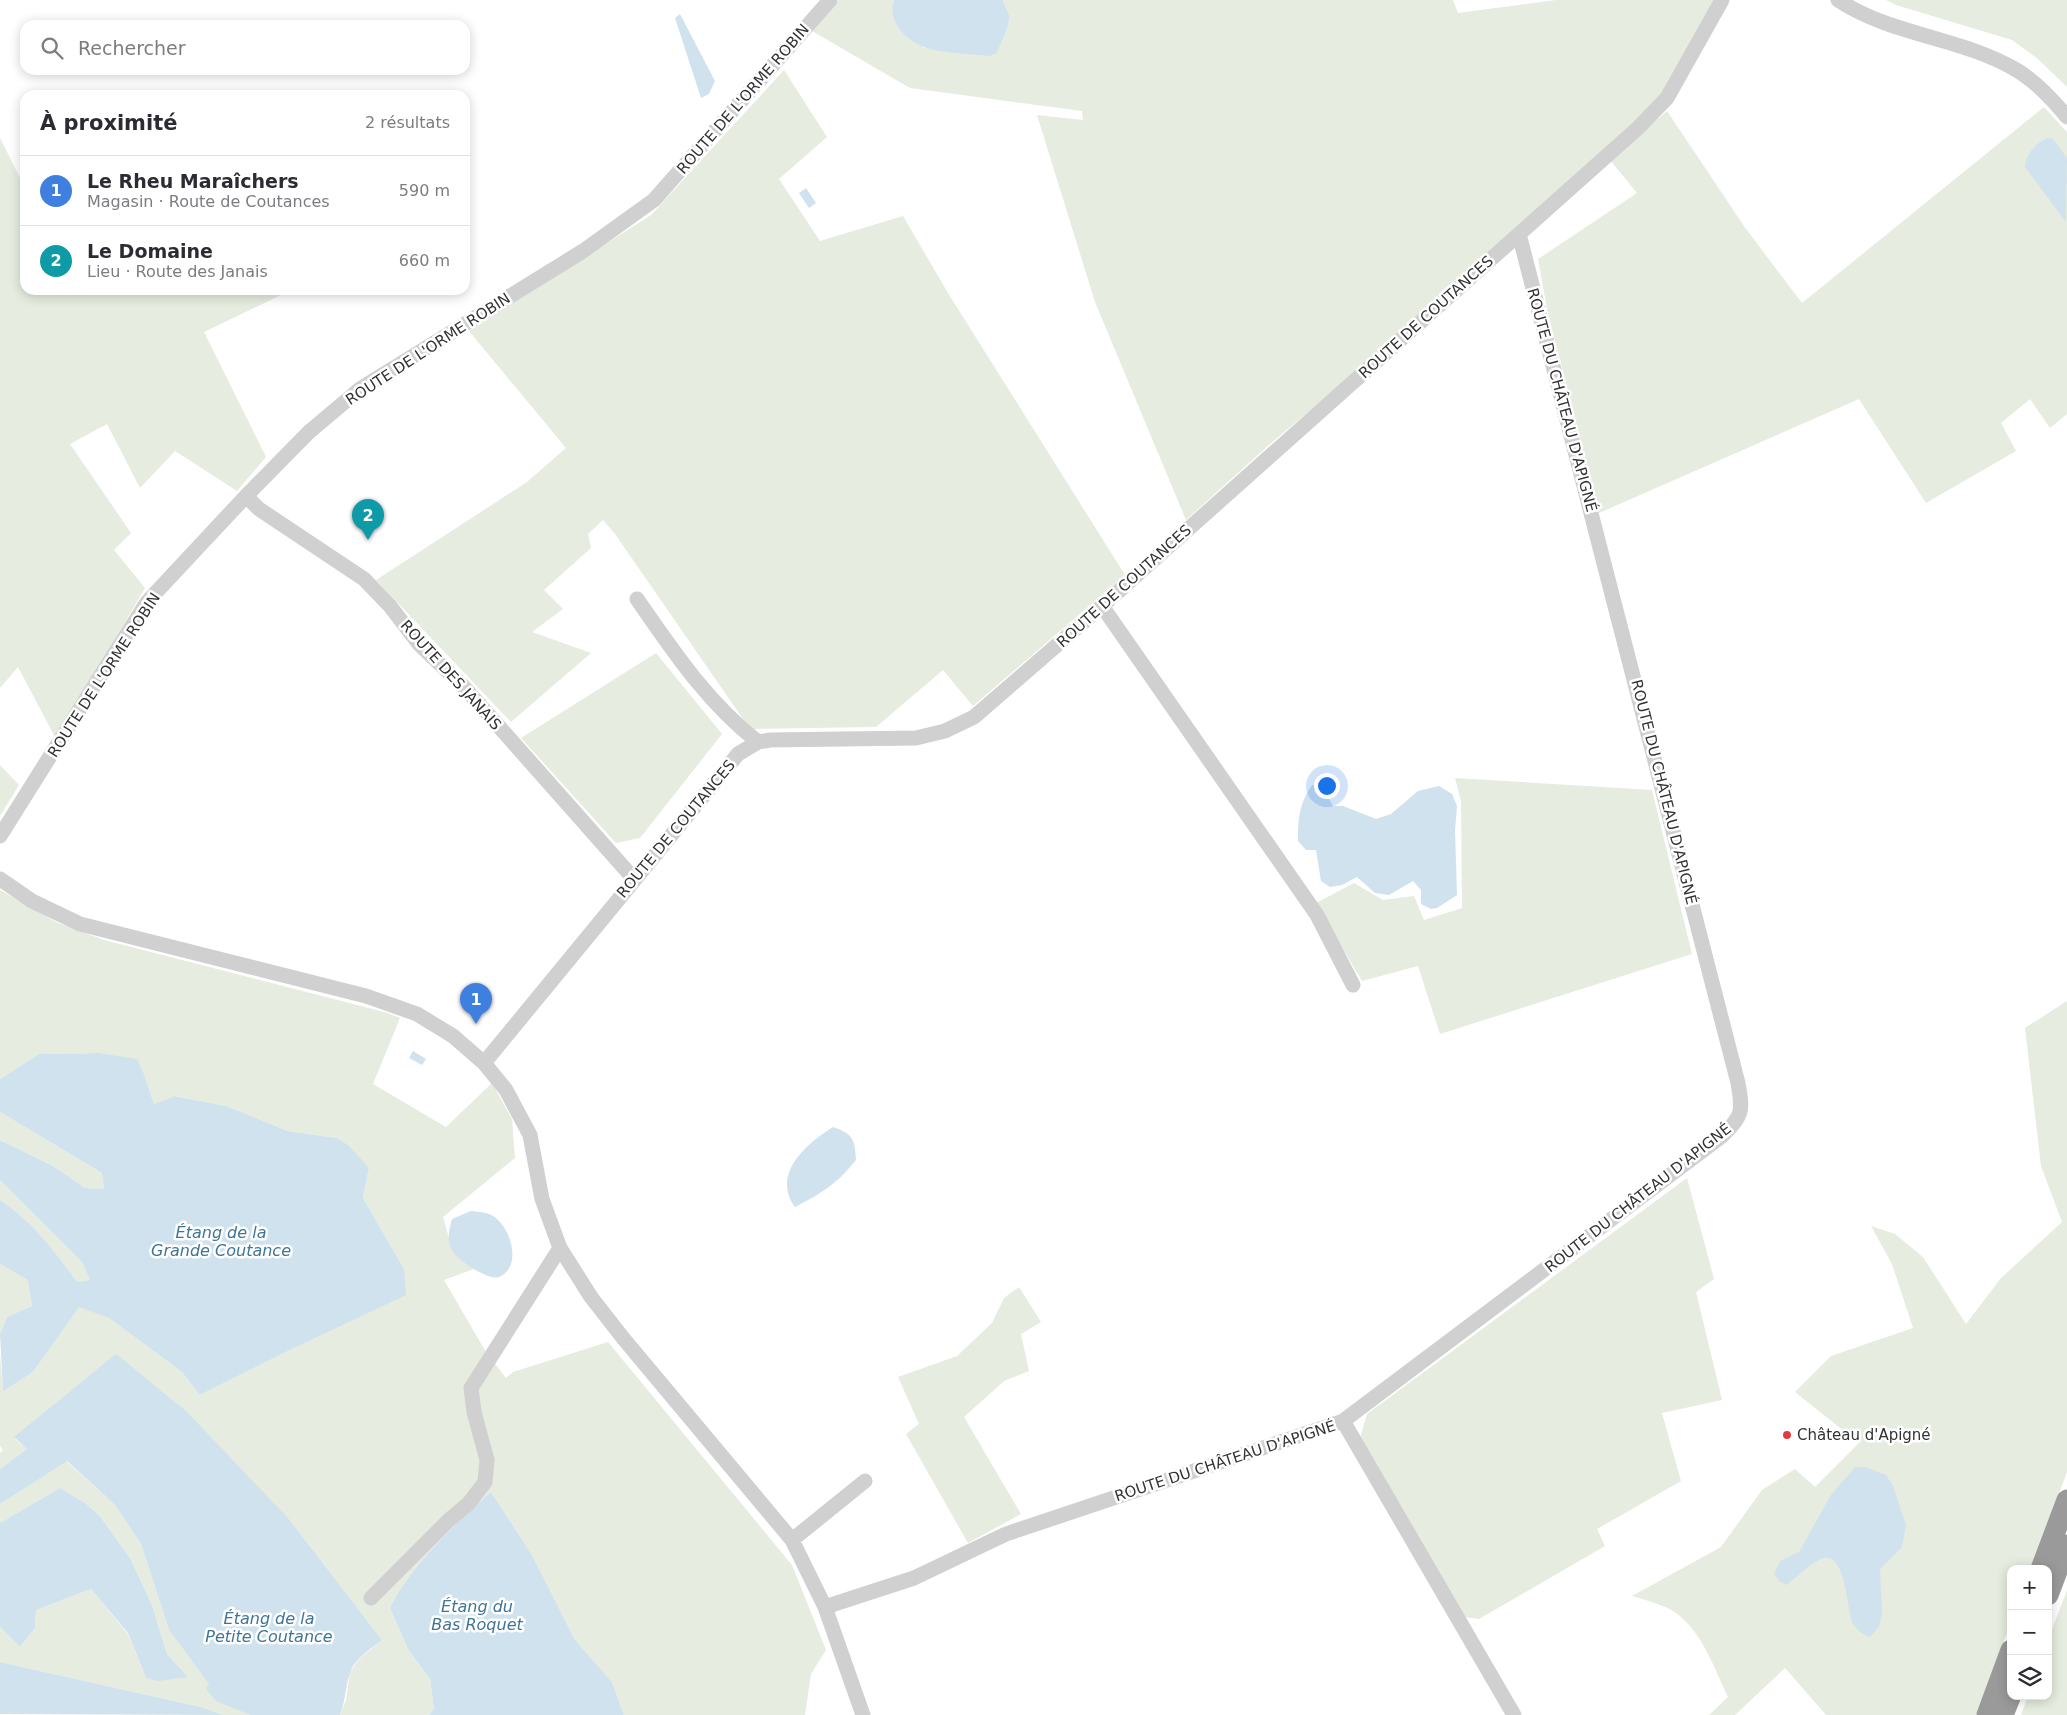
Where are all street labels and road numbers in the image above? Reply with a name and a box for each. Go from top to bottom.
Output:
street label: ROUTE DE L'ORME ROBIN [673,20,813,178]
street label: ROUTE DE COUTANCES [1355,252,1497,382]
street label: ROUTE DU CHÂTEAU D'APIGNÉ [1523,286,1602,514]
street label: ROUTE DE L'ORME ROBIN [342,289,514,409]
street label: ROUTE DE COUTANCES [1053,521,1195,651]
street label: ROUTE DE L'ORME ROBIN [44,589,164,761]
street label: ROUTE DES JANAIS [397,616,505,734]
street label: ROUTE DU CHÂTEAU D'APIGNÉ [1627,677,1702,906]
street label: ROUTE DE COUTANCES [613,756,739,902]
street label: ROUTE DU CHÂTEAU D'APIGNÉ [1541,1119,1735,1276]
street label: ROUTE DU CHÂTEAU D'APIGNÉ [1112,1416,1338,1505]

